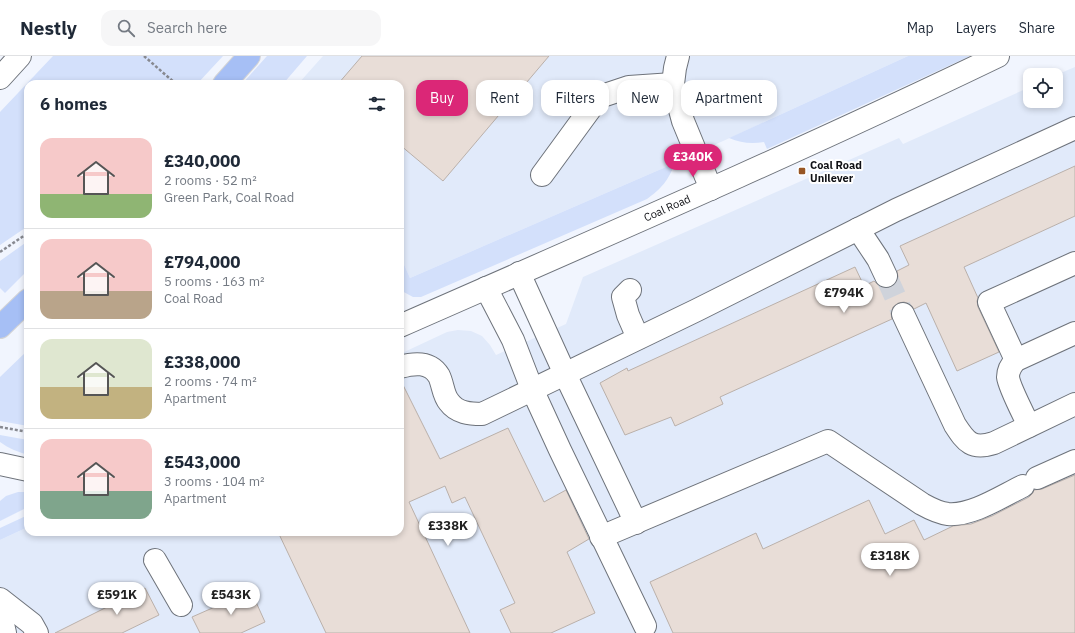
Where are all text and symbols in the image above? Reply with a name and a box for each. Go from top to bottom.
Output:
search box [101,10,381,46]
text: Nestly [20,16,77,40]
icon: search [115,17,137,39]
text: Search here [147,18,227,37]
text: Map [907,19,934,37]
text: Layers [956,19,997,37]
text: Share [1019,19,1055,37]
map controls [1023,68,1063,108]
button: locate [1023,68,1063,108]
chip: Buy [416,80,468,116]
chip: Rent [476,80,533,116]
chip: Filters [541,80,609,116]
chip: New [617,80,673,116]
chip: Apartment [681,80,777,116]
text: 6 homes [40,93,107,115]
icon: filters [366,93,388,115]
pin: £340K [665,144,721,178]
text: £340K [673,148,713,165]
text: £340,000 [164,150,240,172]
icon: home [72,154,120,202]
place label: Coal Road Unilever [810,158,862,185]
marker: Coal Road Unilever [797,166,807,176]
text: 2 rooms · 52 m² [164,172,257,189]
text: Green Park, Coal Road [164,189,294,206]
street label: Coal Road [641,191,693,225]
text: £794,000 [164,251,240,273]
icon: home [72,255,120,303]
text: 5 rooms · 163 m² [164,273,265,290]
pin: £794K [816,280,872,314]
text: £794K [824,284,864,301]
text: Coal Road [164,290,223,307]
text: £338,000 [164,351,240,373]
icon: home [72,355,120,403]
text: 2 rooms · 74 m² [164,373,257,390]
text: Apartment [164,390,227,407]
text: £543,000 [164,451,240,473]
icon: home [72,455,120,503]
text: 3 rooms · 104 m² [164,473,265,490]
text: Apartment [164,490,227,507]
pin: £338K [420,513,476,547]
text: £338K [428,517,468,534]
pin: £318K [862,543,918,577]
text: £318K [870,547,910,564]
pin: £591K [89,582,145,616]
pin: £543K [203,582,259,616]
text: £591K [97,586,137,603]
text: £543K [211,586,251,603]

